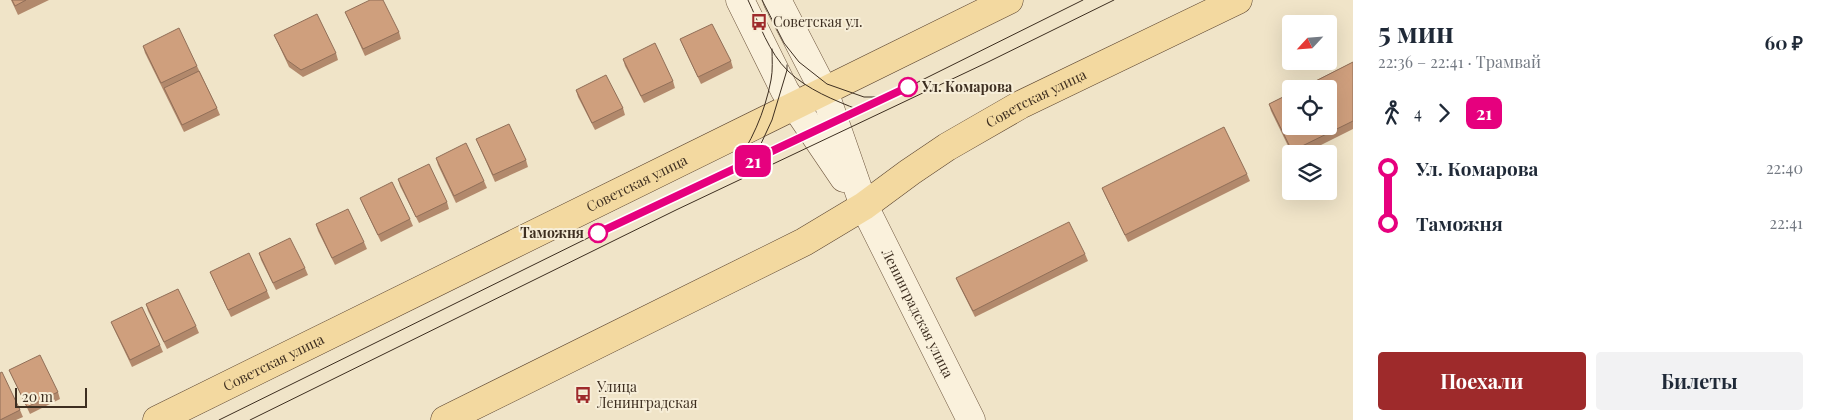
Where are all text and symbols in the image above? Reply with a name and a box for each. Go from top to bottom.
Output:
bus stop icon: Советская ул. [749,12,769,32]
place label: Советская ул. [773,12,863,31]
text: 5 мин [1378,13,1454,50]
north arrow [1282,15,1338,70]
map controls [1282,15,1337,200]
text: 60 ₽ [1765,29,1803,55]
text: 22:36 – 22:41 · Трамвай [1378,51,1541,72]
street label: Советская улица [982,65,1089,132]
marker: Ул. Комарова [898,77,918,97]
place label: Ул. Комарова [921,77,1013,96]
button: locate [1282,80,1337,135]
icon: walk [1378,99,1406,127]
icon: forward [1430,99,1458,127]
text: 21 [1476,101,1492,125]
text: 4 [1414,102,1422,123]
line badge: 21 [730,145,776,177]
button: layers [1282,145,1337,200]
text: 21 [745,149,761,173]
street label: Советская улица [583,150,690,216]
text: Ул. Комарова [1416,155,1538,181]
text: 22:40 [1766,157,1803,178]
text: Таможня [1416,210,1503,236]
text: 22:41 [1770,212,1803,233]
place label: Таможня [520,223,584,242]
marker: Таможня [588,223,608,243]
street label: Ленинградская улица [877,244,958,381]
street label: Советская улица [220,329,327,395]
button: Поехали [1378,352,1586,410]
button: Билеты [1596,352,1803,410]
place label: Улица Ленинградская [596,377,698,412]
scale bar [15,385,88,408]
bus stop icon: Улица Ленинградская [573,385,593,405]
text: 20 m [22,387,53,406]

